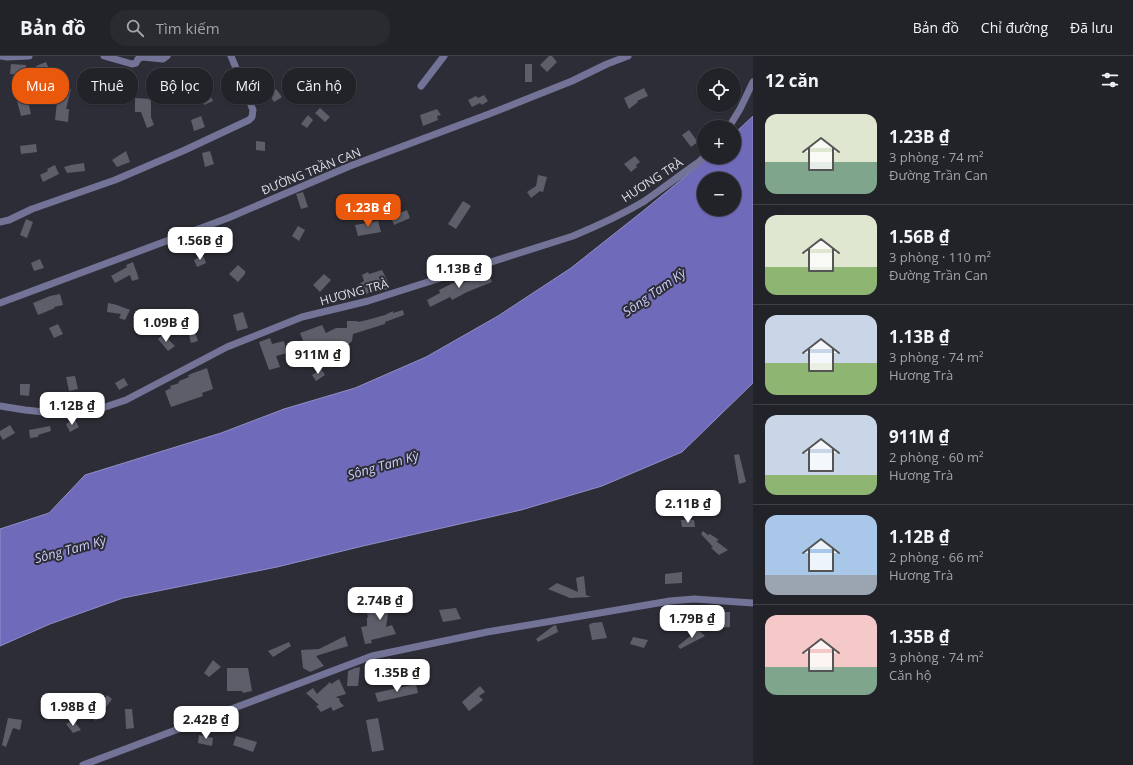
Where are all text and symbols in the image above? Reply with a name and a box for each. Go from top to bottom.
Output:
search box [110,10,390,46]
text: Bản đồ [20,15,86,41]
icon: search [124,17,146,39]
text: Tìm kiếm [156,18,220,38]
text: Bản đồ [913,18,959,37]
text: Chỉ đường [981,18,1048,37]
text: Đã lưu [1070,18,1113,37]
chip: Mua [12,68,69,104]
chip: Thuê [77,68,138,104]
chip: Bộ lọc [146,68,213,104]
chip: Mới [221,68,274,104]
chip: Căn hộ [282,68,356,104]
map controls [697,68,741,216]
button: locate [697,68,741,112]
text: 12 căn [765,69,819,92]
icon: filters [1099,69,1121,91]
button: + [697,120,741,164]
text: 1.23B ₫ [889,125,950,148]
icon: home [797,130,845,178]
street label: ĐƯỜNG TRẦN CAN [259,143,363,199]
text: 3 phòng · 74 m² [889,148,984,166]
street label: HƯƠNG TRÀ [618,154,686,206]
text: Đường Trần Can [889,166,988,184]
button: − [697,172,741,216]
pin: 1.23B ₫ [331,194,405,228]
text: 1.23B ₫ [345,198,391,216]
text: 1.56B ₫ [889,225,950,248]
pin: 1.56B ₫ [163,227,237,261]
text: 1.56B ₫ [177,231,223,249]
icon: home [797,231,845,279]
text: 3 phòng · 110 m² [889,248,991,266]
pin: 1.13B ₫ [422,255,496,289]
text: 1.13B ₫ [436,259,482,277]
water label: Sông Tam Kỳ [619,263,690,320]
text: Đường Trần Can [889,266,988,284]
street label: HƯƠNG TRÀ [318,275,390,309]
pin: 1.09B ₫ [129,309,203,343]
text: 1.09B ₫ [143,313,189,331]
text: 1.13B ₫ [889,325,950,348]
icon: home [797,331,845,379]
pin: 911M ₫ [285,341,351,375]
text: 911M ₫ [295,345,341,363]
text: 3 phòng · 74 m² [889,348,984,366]
text: Hương Trà [889,366,953,384]
pin: 1.12B ₫ [35,392,109,426]
text: 1.12B ₫ [49,396,95,414]
text: 911M ₫ [889,425,950,448]
icon: home [797,431,845,479]
water label: Sông Tam Kỳ [345,446,422,484]
text: 2 phòng · 60 m² [889,448,984,466]
text: Hương Trà [889,466,953,484]
pin: 2.11B ₫ [651,490,725,524]
text: 2.11B ₫ [665,494,711,512]
text: 1.12B ₫ [889,525,950,548]
water label: Sông Tam Kỳ [32,531,109,567]
icon: home [797,531,845,579]
text: 2 phòng · 66 m² [889,548,984,566]
text: Hương Trà [889,566,953,584]
pin: 2.74B ₫ [343,587,417,621]
text: 2.74B ₫ [357,591,403,609]
pin: 1.79B ₫ [655,605,729,639]
text: 1.79B ₫ [669,609,715,627]
text: 1.35B ₫ [889,625,950,648]
icon: home [797,631,845,679]
text: 3 phòng · 74 m² [889,648,984,666]
pin: 1.35B ₫ [360,659,434,693]
text: 1.35B ₫ [374,663,420,681]
text: Căn hộ [889,666,932,684]
pin: 1.98B ₫ [36,693,110,727]
text: 1.98B ₫ [50,697,96,715]
pin: 2.42B ₫ [169,706,243,740]
text: 2.42B ₫ [183,710,229,728]

